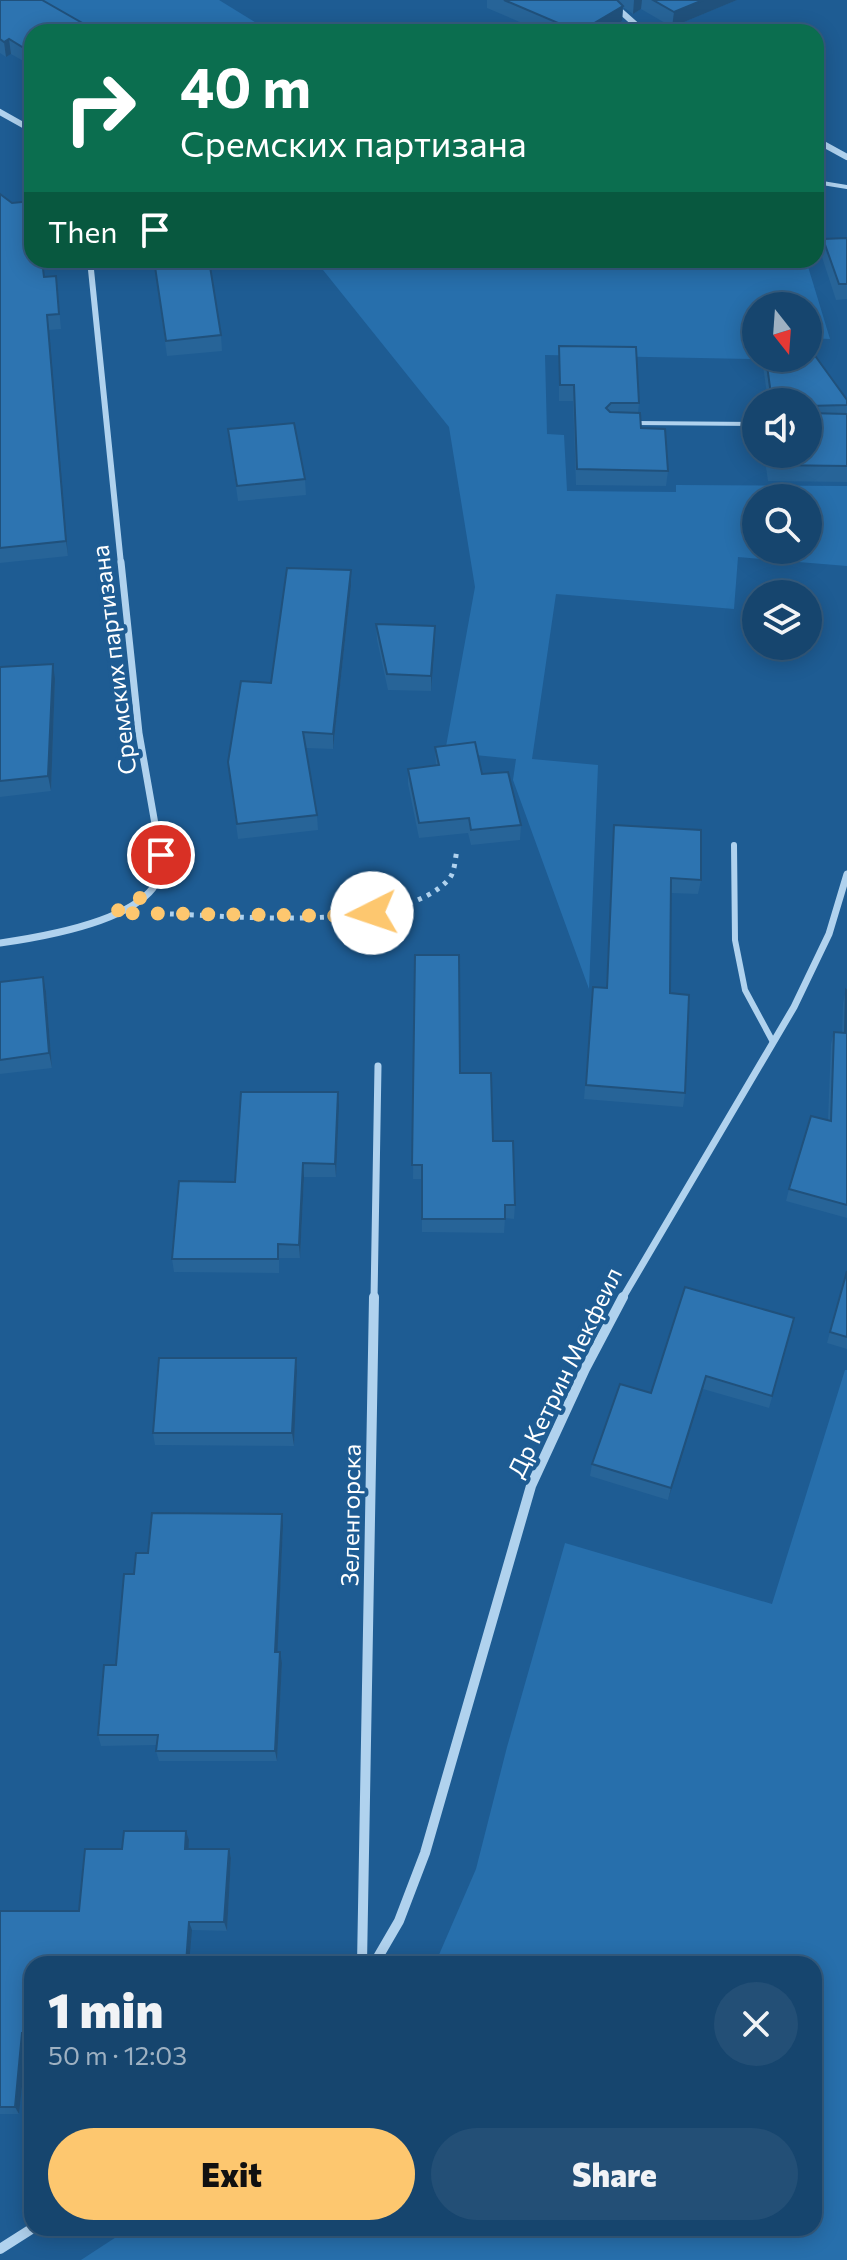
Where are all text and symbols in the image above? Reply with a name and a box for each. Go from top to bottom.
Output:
text: 40 m [180,51,311,120]
icon: right [48,56,152,160]
text: Сремских партизана [180,120,527,164]
icon: arrive [133,208,177,252]
text: Then [48,212,117,249]
north arrow [742,292,822,372]
map controls [742,292,822,660]
button: sound [742,388,822,468]
button: search [742,484,822,564]
street label: Сремских партизана [85,544,141,776]
button: layers [742,580,822,660]
pin [127,821,195,889]
icon: arrive [139,833,183,877]
position arrow [330,871,414,955]
street label: Др Кетрин Мекфеил [501,1262,627,1482]
street label: Зеленгорска [334,1444,366,1586]
text: 1 min [48,1979,163,2038]
button: close [714,1982,798,2066]
text: 50 m · 12:03 [48,2039,187,2070]
button: Exit [48,2128,415,2220]
button: Share [431,2128,798,2220]

